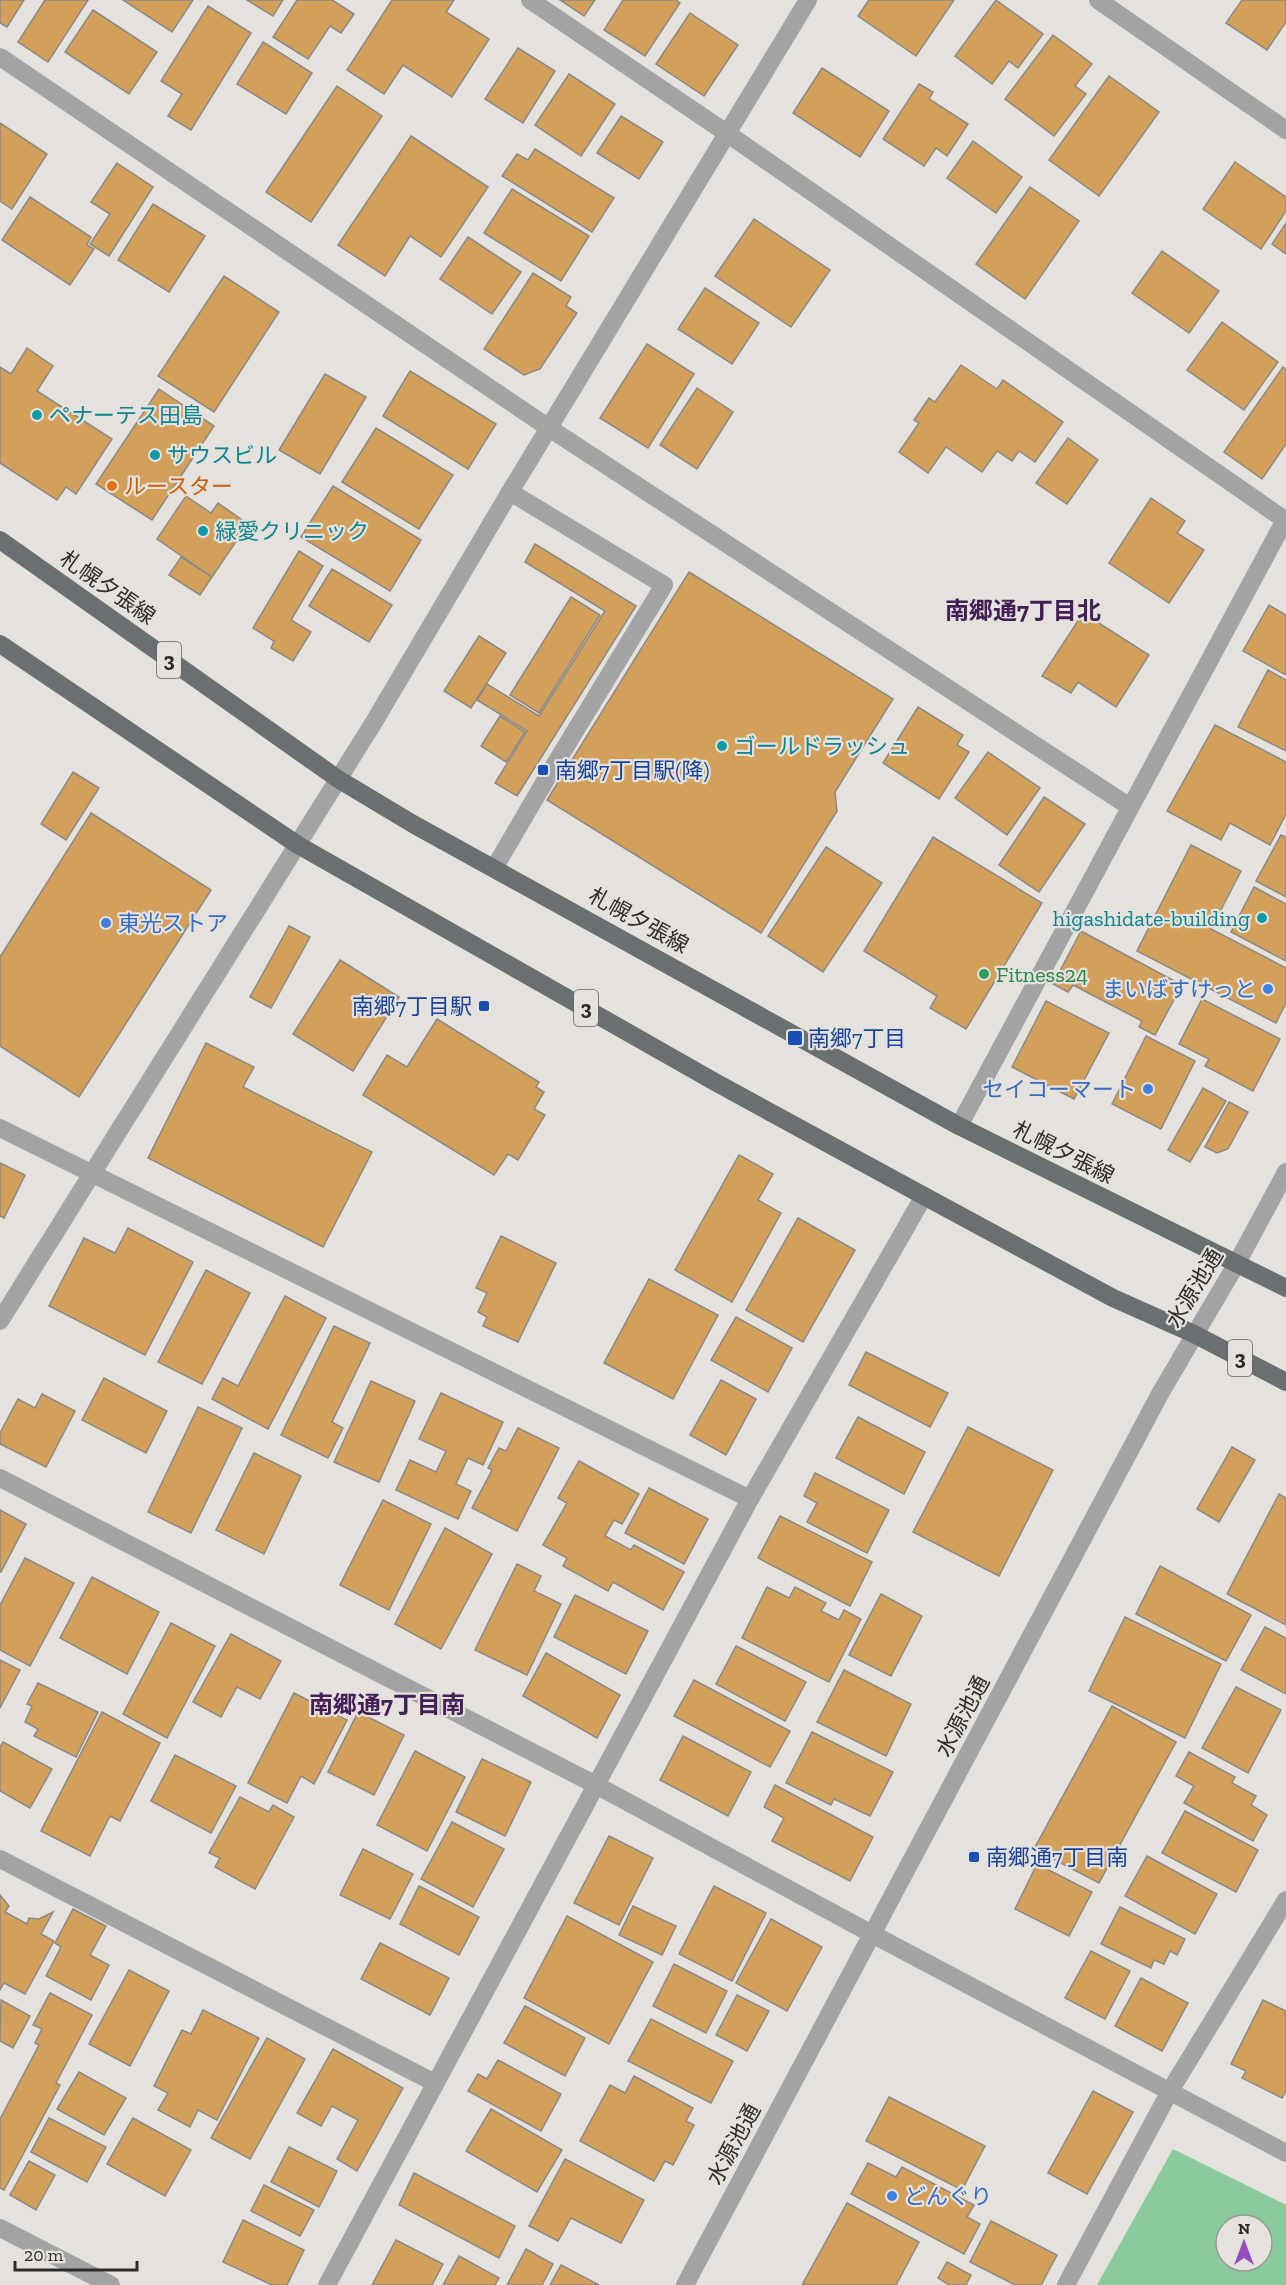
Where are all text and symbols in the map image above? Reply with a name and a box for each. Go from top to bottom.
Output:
place label: ペナーテス田島 [49,402,203,429]
marker: ペナーテス田島 [30,408,44,422]
place label: サウスビル [167,442,277,469]
marker: サウスビル [148,448,162,462]
place label: ルースター [124,473,233,500]
marker: ルースター [105,479,119,493]
place label: 緑愛クリニック [215,518,369,545]
marker: 緑愛クリニック [196,524,210,538]
street label: 札幌夕張線 [55,545,161,630]
district label: 南郷通7丁目北 [945,596,1101,625]
road number: 3 [157,642,181,678]
place label: ゴールドラッシュ [734,733,910,760]
marker: ゴールドラッシュ [715,739,729,753]
place label: 南郷7丁目駅(降) [555,757,709,784]
marker: 南郷7丁目駅(降) [536,763,550,777]
street label: 札幌夕張線 [584,882,693,959]
place label: higashidate-building [1053,905,1250,932]
place label: 東光ストア [118,910,228,937]
marker: higashidate-building [1255,911,1269,925]
marker: 東光ストア [99,916,113,930]
place label: Fitness24 [996,961,1088,988]
marker: Fitness24 [977,967,991,981]
place label: まいばすけっと [1102,976,1256,1003]
marker: まいばすけっと [1261,982,1275,996]
road number: 3 [574,990,598,1026]
place label: 南郷7丁目駅 [352,993,472,1020]
marker: 南郷7丁目駅 [477,999,491,1013]
place label: 南郷7丁目 [808,1025,906,1052]
marker: 南郷7丁目 [786,1029,804,1047]
place label: セイコーマート [982,1076,1136,1103]
marker: セイコーマート [1141,1082,1155,1096]
street label: 札幌夕張線 [1009,1115,1119,1189]
street label: 水源池通 [1160,1244,1229,1333]
road number: 3 [1228,1340,1252,1376]
street label: 水源池通 [930,1671,995,1761]
district label: 南郷通7丁目南 [309,1690,465,1719]
place label: 南郷通7丁目南 [986,1844,1128,1871]
marker: 南郷通7丁目南 [967,1850,981,1864]
street label: 水源池通 [701,2099,766,2189]
place label: どんぐり [904,2183,992,2210]
marker: どんぐり [885,2189,899,2203]
north arrow [1214,2213,1274,2273]
text: N [1238,2219,1250,2238]
scale bar [15,2234,136,2272]
text: 20 m [24,2244,64,2266]

